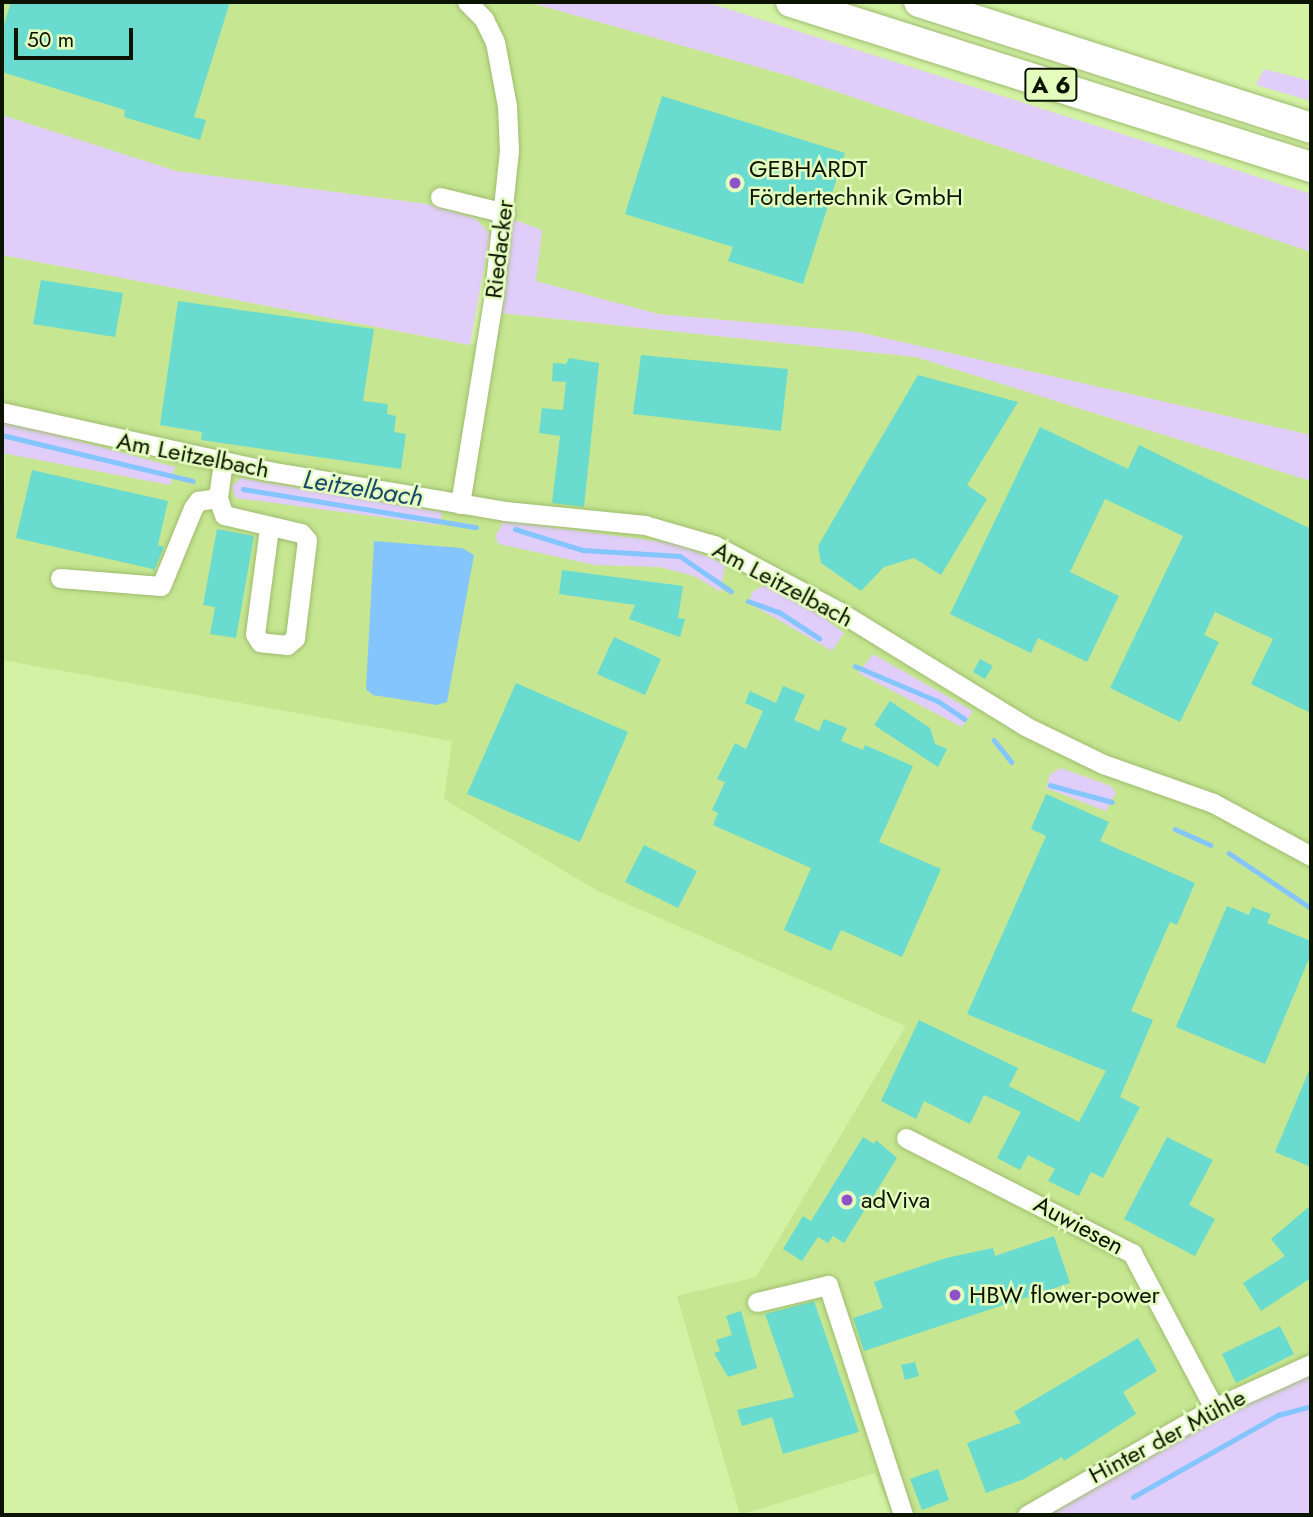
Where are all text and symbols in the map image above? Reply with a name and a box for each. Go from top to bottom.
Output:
scale bar [18,14,136,58]
text: 50 m [27,25,74,55]
road number: A 6 [1023,66,1079,104]
place label: GEBHARDT Fördertechnik GmbH [749,155,963,211]
marker: GEBHARDT Fördertechnik GmbH [727,175,743,191]
street label: Riedacker [479,198,519,300]
street label: Am Leitzelbach [114,426,272,484]
water label: Leitzelbach [301,464,425,514]
street label: Am Leitzelbach [708,535,858,633]
place label: adViva [861,1186,930,1214]
street label: Auwiesen [1029,1189,1129,1261]
marker: adViva [839,1192,855,1208]
place label: HBW flower-power [969,1281,1160,1309]
marker: HBW flower-power [947,1287,963,1303]
street label: Hinter der Mühle [1084,1383,1250,1489]

